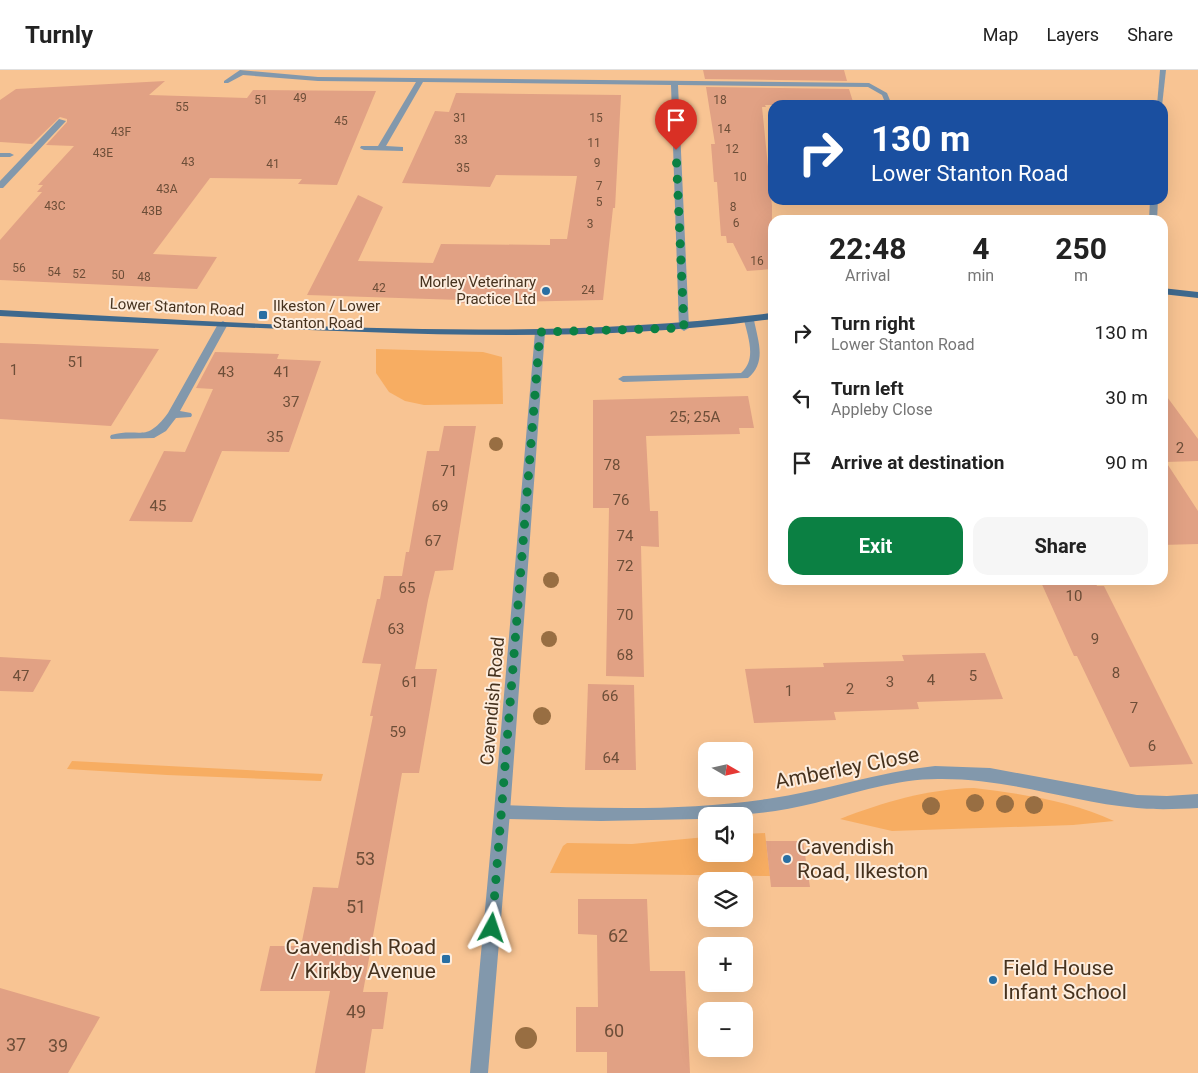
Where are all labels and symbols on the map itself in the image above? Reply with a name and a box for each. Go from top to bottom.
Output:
house number: 49 [293,91,307,105]
house number: 51 [254,93,268,107]
house number: 18 [713,93,727,107]
pin [655,99,697,150]
house number: 55 [175,100,189,114]
house number: 31 [453,111,467,125]
house number: 15 [589,111,603,125]
house number: 45 [334,114,348,128]
house number: 14 [717,122,731,136]
house number: 43F [111,125,131,139]
house number: 33 [454,133,468,147]
house number: 11 [587,136,601,150]
house number: 12 [725,142,739,156]
house number: 43E [93,146,113,160]
house number: 43 [181,155,195,169]
house number: 9 [594,156,600,170]
house number: 41 [266,157,280,171]
house number: 35 [456,161,470,175]
house number: 10 [733,170,747,184]
house number: 7 [596,179,603,193]
house number: 43A [156,182,178,196]
house number: 5 [596,195,603,209]
house number: 43C [44,199,66,213]
house number: 8 [730,200,737,214]
house number: 43B [142,204,162,218]
house number: 6 [733,216,740,230]
house number: 3 [587,217,593,231]
house number: 16 [750,254,764,268]
house number: 56 [12,261,26,275]
house number: 54 [47,265,61,279]
house number: 52 [72,267,86,281]
house number: 50 [111,268,125,282]
house number: 48 [137,270,151,284]
place label: Morley Veterinary Practice Ltd [419,273,536,308]
house number: 42 [372,281,386,295]
house number: 24 [581,283,595,297]
marker: Morley Veterinary Practice Ltd [540,285,552,297]
street label: Lower Stanton Road [109,294,245,320]
place label: Ilkeston / Lower Stanton Road [273,297,380,332]
marker: Ilkeston / Lower Stanton Road [257,309,269,321]
house number: 51 [68,353,84,371]
house number: 1 [10,361,18,379]
house number: 43 [218,363,234,381]
house number: 41 [274,363,290,381]
house number: 37 [283,393,299,411]
house number: 25; 25A [670,408,720,426]
house number: 35 [267,428,283,446]
house number: 2 [1176,439,1184,457]
house number: 78 [604,456,620,474]
house number: 71 [441,462,457,480]
house number: 76 [613,491,629,509]
house number: 45 [150,497,166,515]
house number: 69 [432,497,448,515]
house number: 74 [617,527,634,545]
house number: 67 [425,532,441,550]
house number: 72 [617,557,633,575]
house number: 65 [399,579,415,597]
house number: 10 [1066,587,1082,605]
house number: 70 [617,606,633,624]
house number: 63 [388,620,404,638]
house number: 9 [1091,630,1099,648]
street label: Cavendish Road [476,636,508,766]
house number: 68 [617,646,633,664]
house number: 8 [1112,664,1120,682]
house number: 47 [13,667,29,685]
house number: 5 [969,667,977,685]
house number: 4 [927,671,936,689]
house number: 61 [402,673,418,691]
house number: 3 [886,673,894,691]
house number: 2 [846,680,854,698]
house number: 1 [785,682,793,700]
house number: 66 [602,687,618,705]
house number: 7 [1130,699,1138,717]
house number: 59 [390,723,406,741]
house number: 6 [1148,737,1156,755]
north arrow [698,742,752,798]
street label: Amberley Close [773,742,921,794]
house number: 64 [603,749,620,767]
place label: Cavendish Road, Ilkeston [797,835,928,883]
house number: 53 [355,848,375,869]
marker: Cavendish Road, Ilkeston [781,853,793,865]
house number: 51 [346,896,366,917]
position arrow [465,901,517,953]
house number: 62 [608,925,628,946]
place label: Cavendish Road / Kirkby Avenue [286,935,436,983]
marker: Cavendish Road / Kirkby Avenue [440,953,452,965]
place label: Field House Infant School [1003,956,1127,1004]
marker: Field House Infant School [987,974,999,986]
house number: 49 [346,1001,366,1022]
house number: 60 [604,1020,624,1041]
house number: 37 [6,1034,26,1055]
house number: 39 [48,1035,68,1056]

